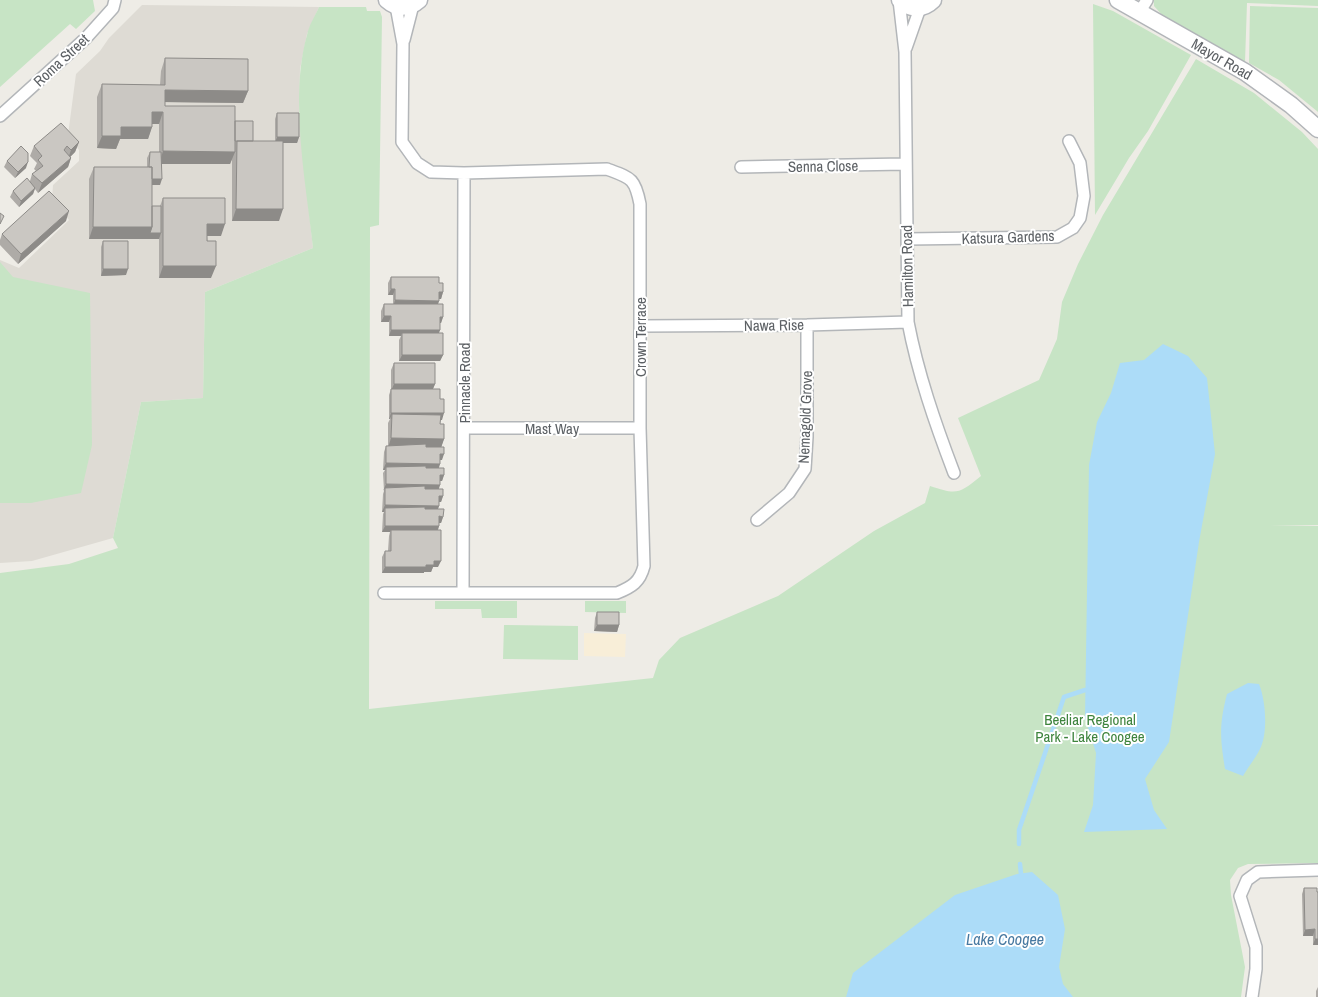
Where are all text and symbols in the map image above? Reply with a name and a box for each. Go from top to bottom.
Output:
street label: Roma Street [29,28,94,91]
street label: Mayor Road [1188,33,1256,85]
street label: Senna Close [788,155,859,177]
street label: Hamilton Road [896,225,918,307]
street label: Katsura Gardens [961,225,1055,249]
street label: Crown Terrace [630,297,651,377]
street label: Nawa Rise [744,314,804,336]
street label: Pinnacle Road [454,343,475,423]
street label: Nemagold Grove [793,370,817,464]
street label: Mast Way [525,418,580,439]
park label: Beeliar Regional Park - Lake Coogee [1035,709,1145,747]
water label: Lake Coogee [966,928,1044,950]

